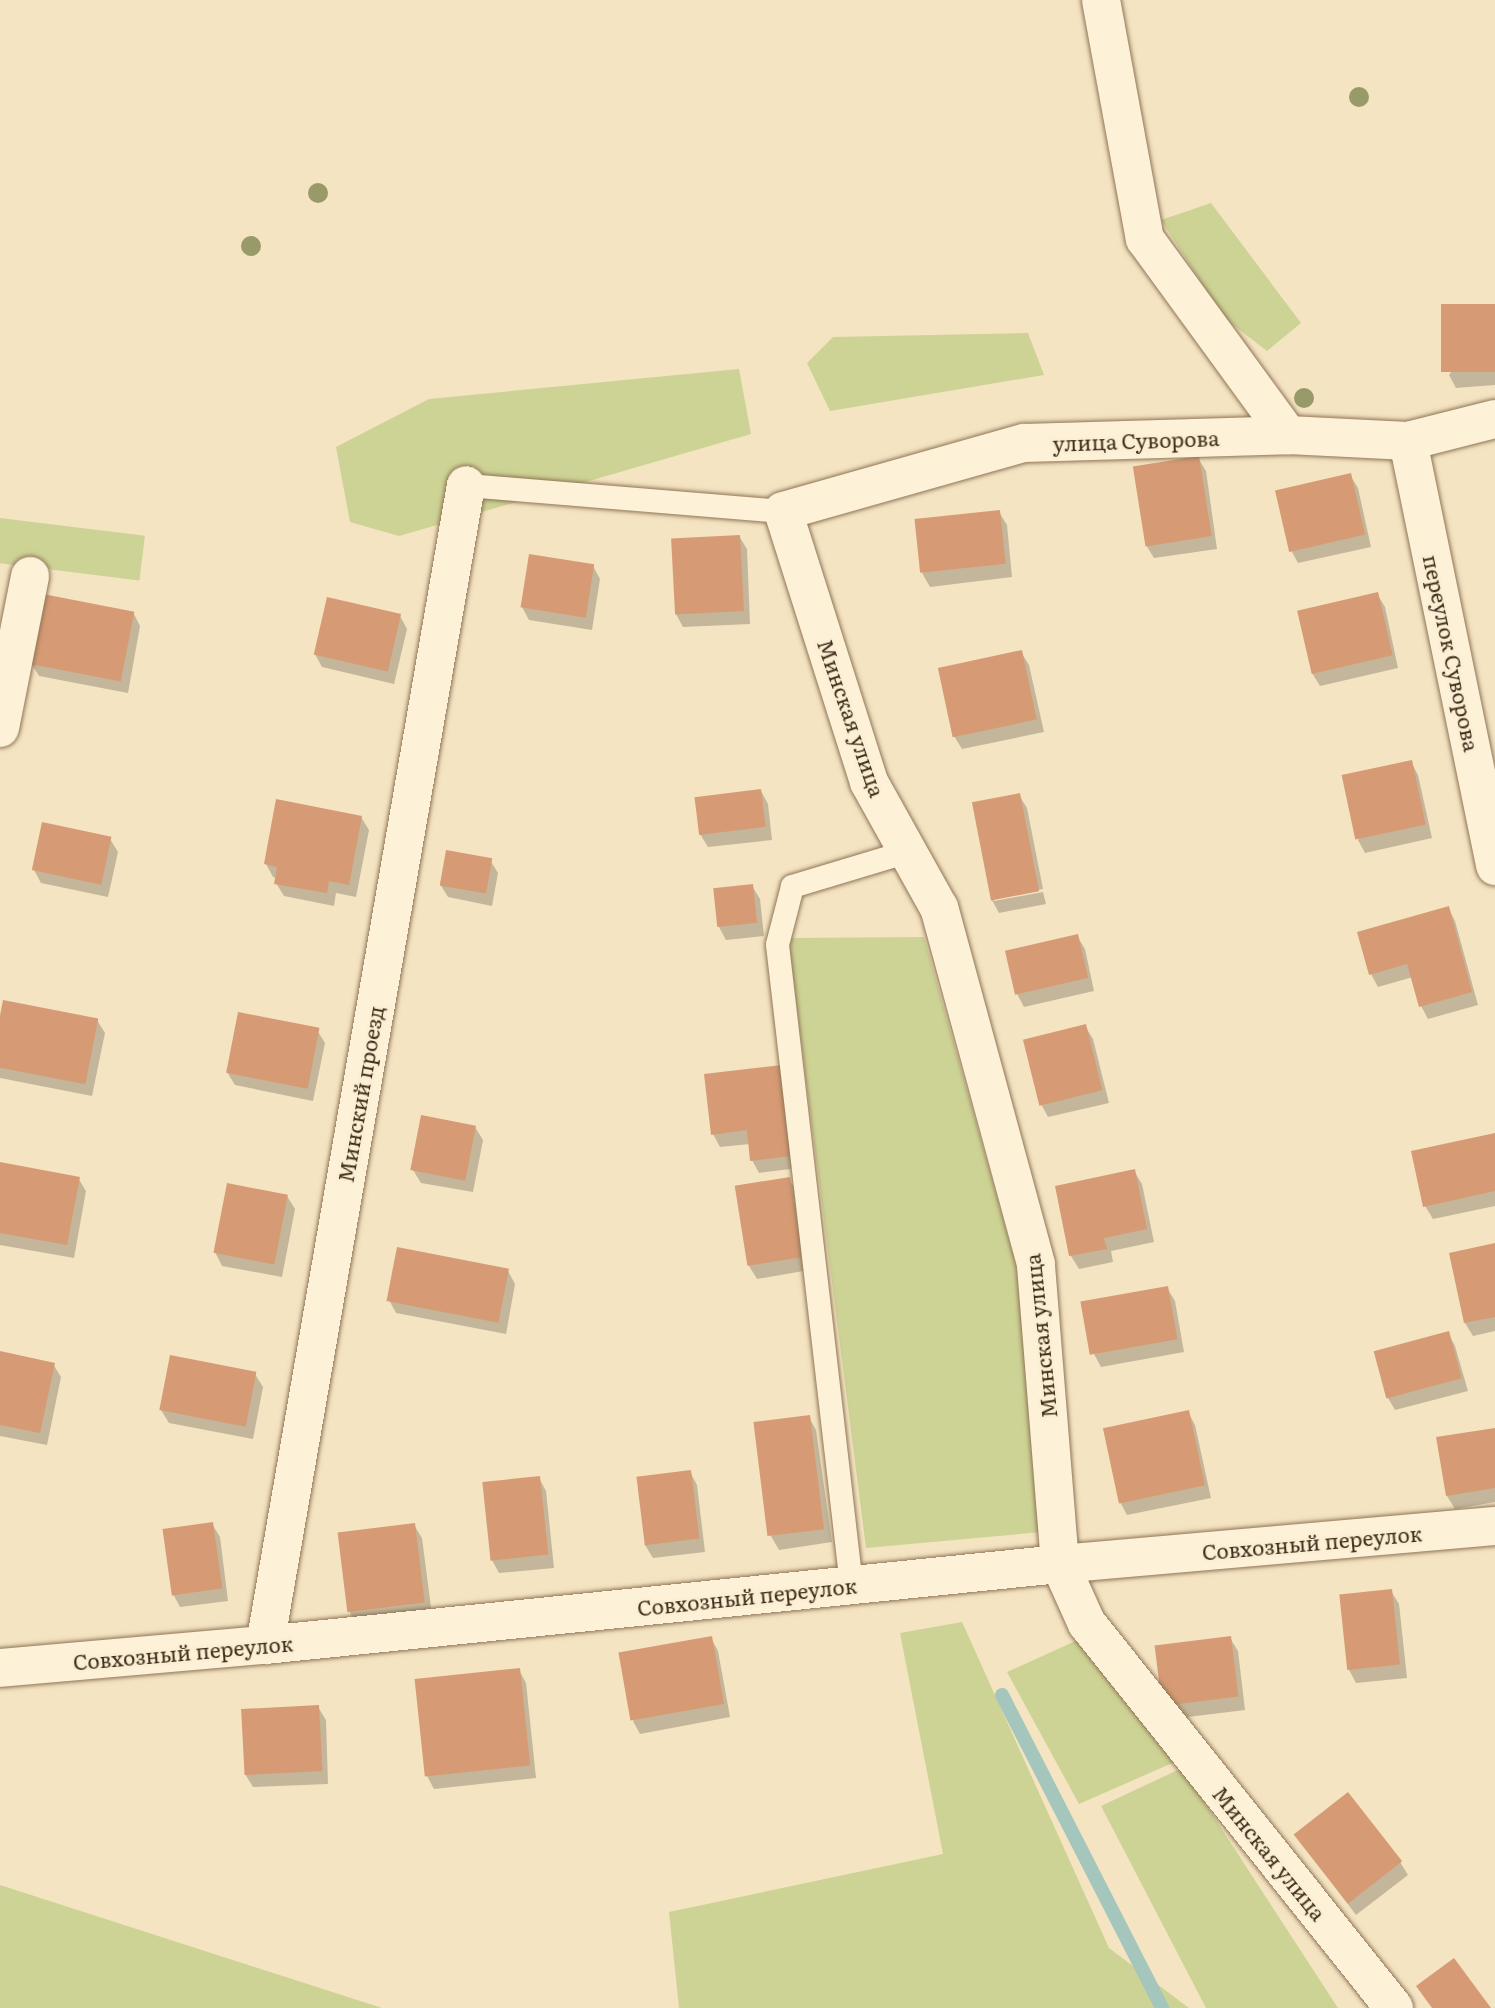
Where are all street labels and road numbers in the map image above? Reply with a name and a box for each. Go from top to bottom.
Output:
street label: улица Суворова [1052,424,1220,456]
street label: переулок Суворова [1419,552,1485,754]
street label: Минская улица [813,636,891,800]
street label: Минский проезд [332,1004,388,1184]
street label: Минская улица [1019,1252,1061,1420]
street label: Совхозный переулок [1201,1520,1423,1564]
street label: Совхозный переулок [636,1572,858,1620]
street label: Совхозный переулок [72,1630,294,1674]
street label: Минская улица [1208,1781,1332,1925]

